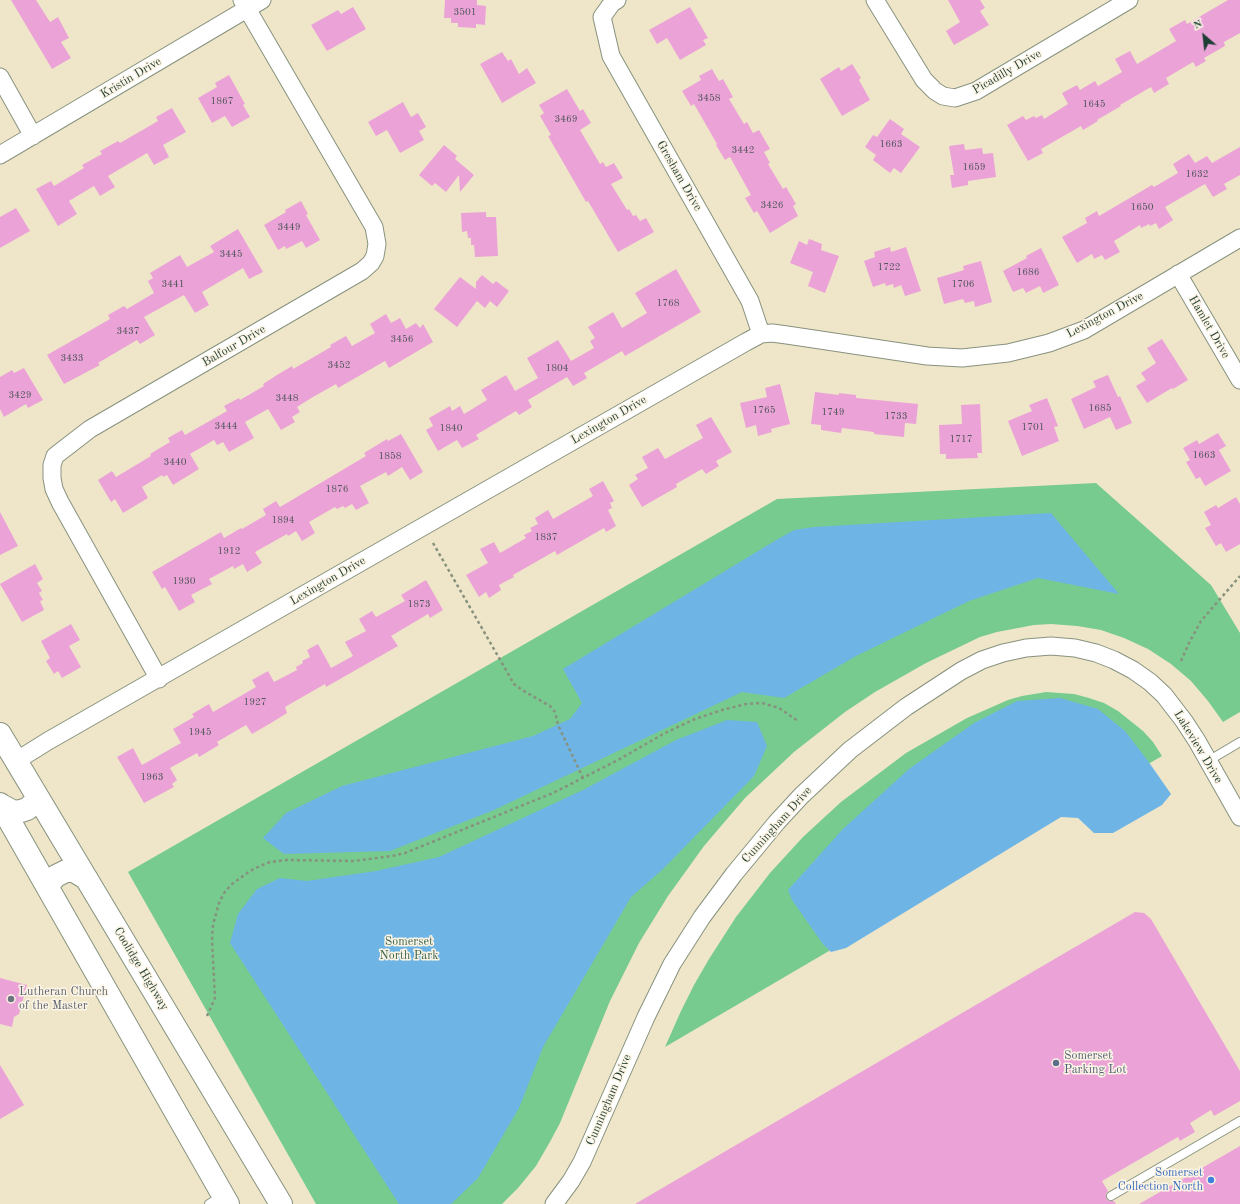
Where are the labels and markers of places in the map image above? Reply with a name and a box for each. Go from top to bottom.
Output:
place label: Lutheran Church of the Master [19,985,108,1013]
marker: Lutheran Church of the Master [6,994,16,1004]
place label: Somerset Parking Lot [1064,1049,1126,1077]
marker: Somerset Parking Lot [1051,1058,1061,1068]
place label: Somerset Collection North [1118,1166,1203,1194]
marker: Somerset Collection North [1206,1175,1216,1185]

